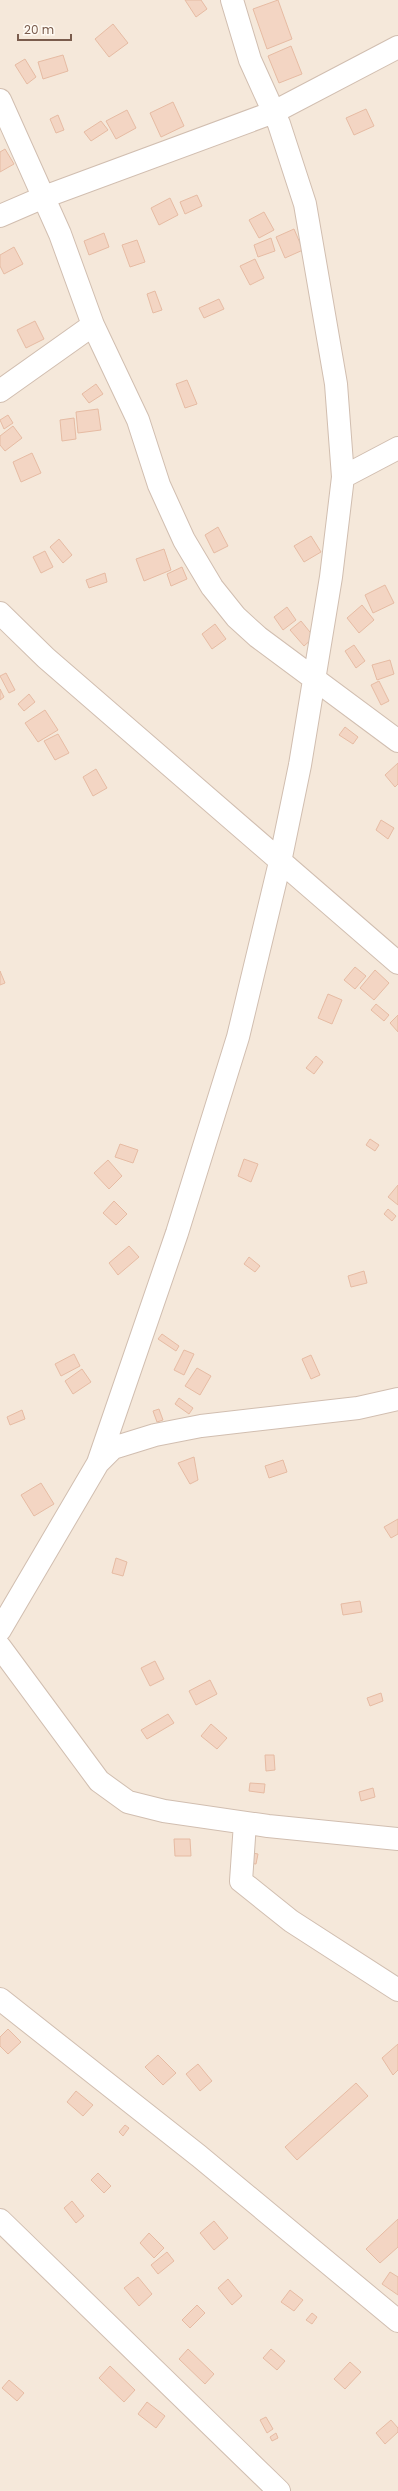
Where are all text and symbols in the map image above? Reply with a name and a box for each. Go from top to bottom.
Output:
scale bar [18,16,71,42]
text: 20 m [24,21,54,38]

